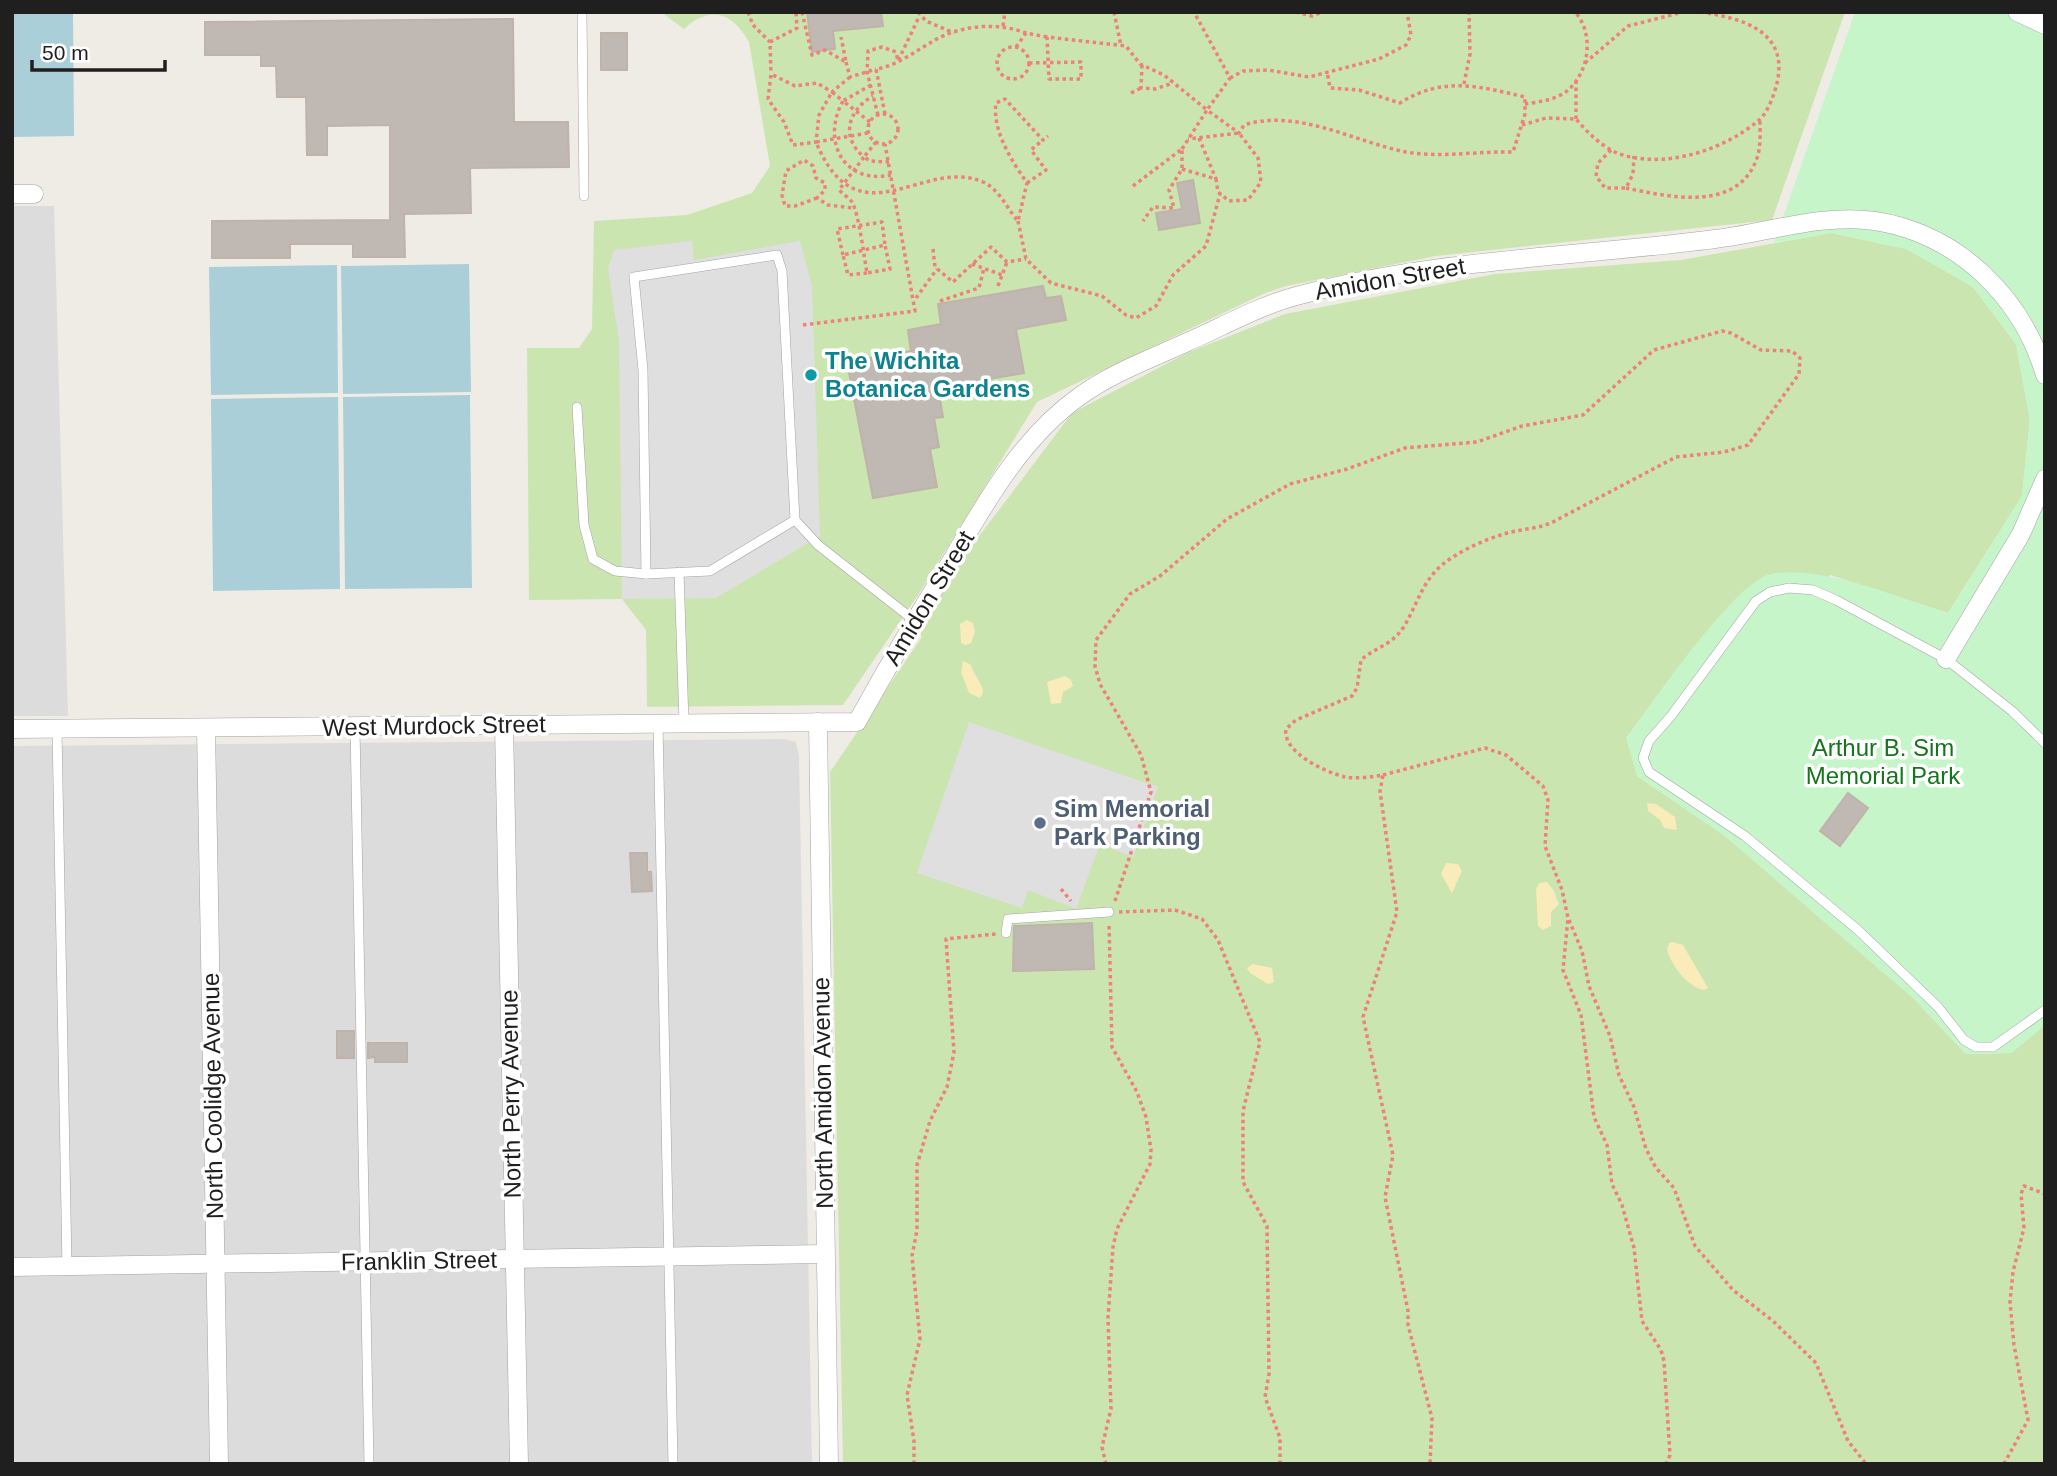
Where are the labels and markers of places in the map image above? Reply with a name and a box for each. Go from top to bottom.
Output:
place label: The Wichita Botanica Gardens [825,347,1030,402]
marker: The Wichita Botanica Gardens [803,367,819,383]
place label: Sim Memorial Park Parking [1054,795,1210,850]
marker: Sim Memorial Park Parking [1032,815,1048,831]

